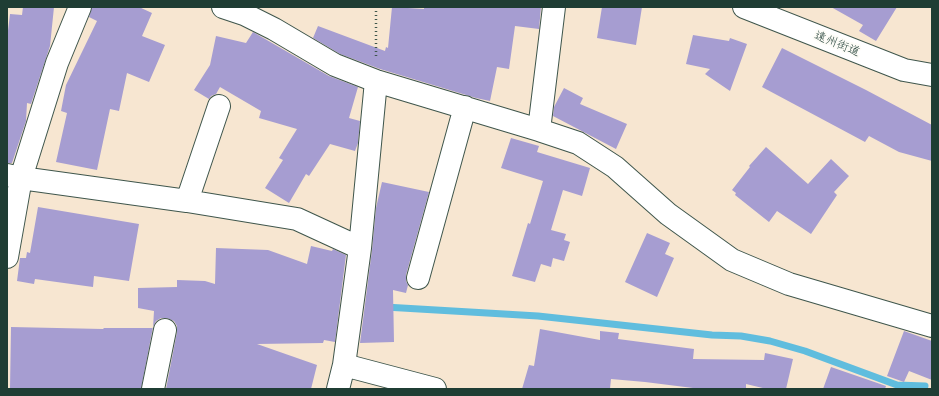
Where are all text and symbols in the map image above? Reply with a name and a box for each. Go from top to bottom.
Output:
street label: 遠州街道 [812,28,862,60]

